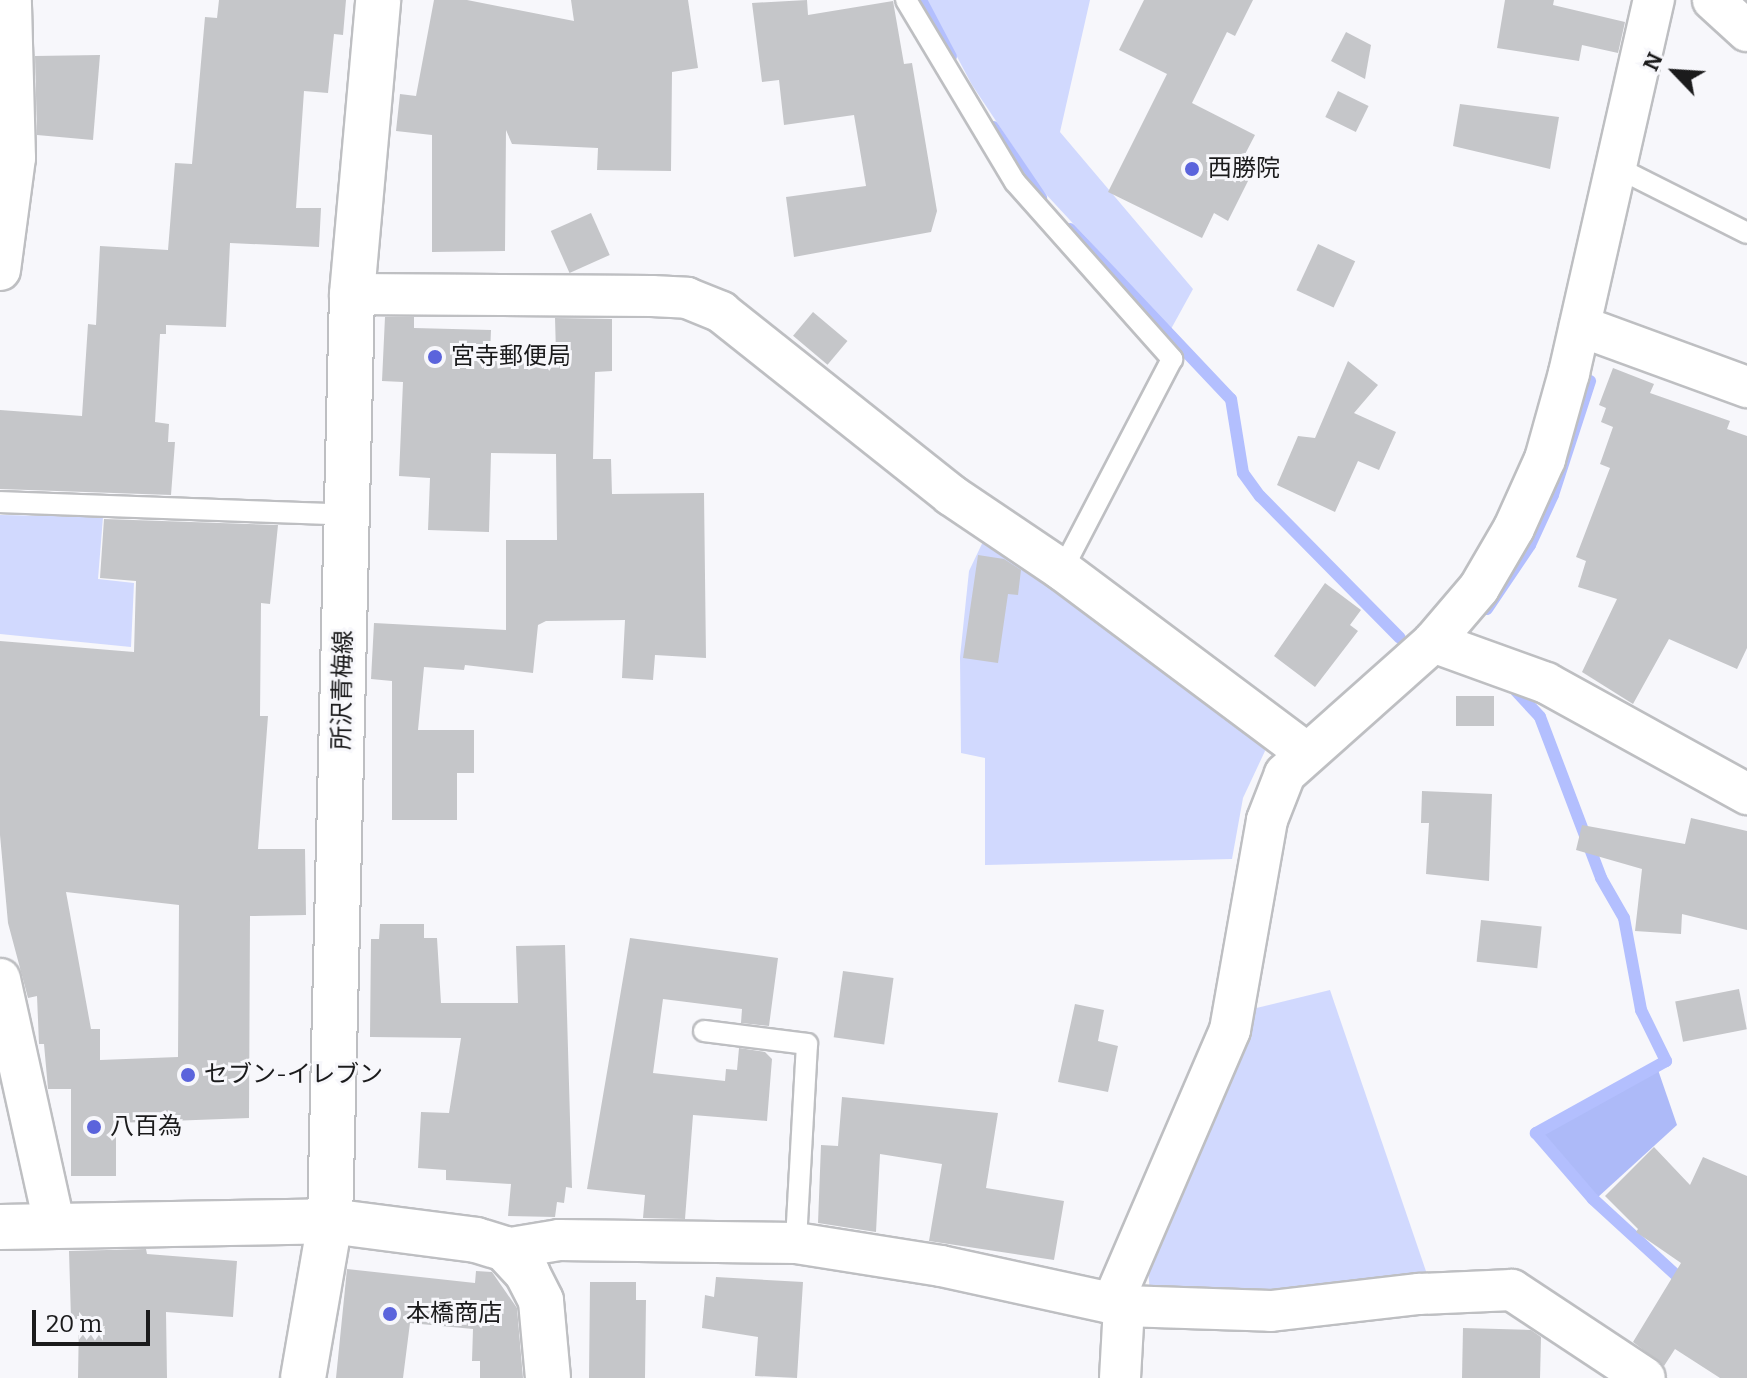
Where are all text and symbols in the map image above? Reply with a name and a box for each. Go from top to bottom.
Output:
north arrow [1635,32,1715,112]
text: N [1637,48,1669,75]
place label: 西勝院 [1208,155,1280,183]
marker: 西勝院 [1183,160,1201,178]
place label: 宮寺郵便局 [451,343,571,371]
marker: 宮寺郵便局 [426,348,444,366]
street label: 所沢青梅線 [328,630,358,750]
place label: セブン-イレブン [204,1061,383,1089]
marker: セブン-イレブン [179,1066,197,1084]
place label: 八百為 [110,1113,182,1141]
marker: 八百為 [85,1118,103,1136]
scale bar [36,1294,154,1344]
place label: 本橋商店 [406,1300,502,1328]
marker: 本橋商店 [381,1305,399,1323]
text: 20 m [46,1310,102,1338]

